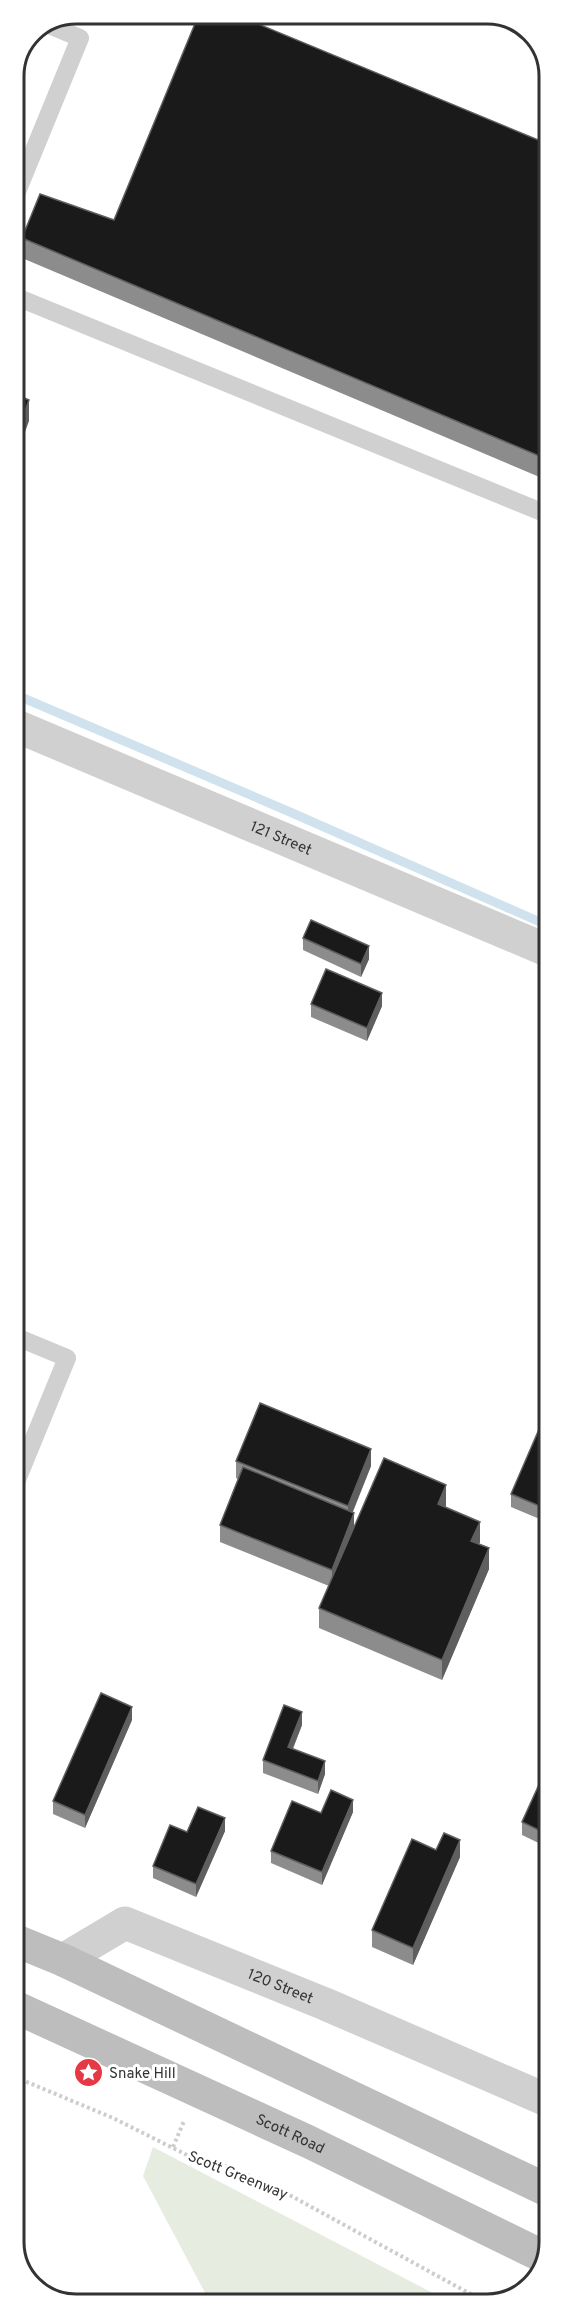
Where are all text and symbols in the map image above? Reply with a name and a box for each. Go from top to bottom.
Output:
street label: 121 Street [247,818,314,861]
street label: 120 Street [244,1966,316,2009]
place icon: Snake Hill [72,2057,104,2089]
place label: Snake Hill [109,2065,176,2084]
street label: Scott Road [252,2111,327,2159]
street label: Scott Greenway [185,2148,290,2205]

